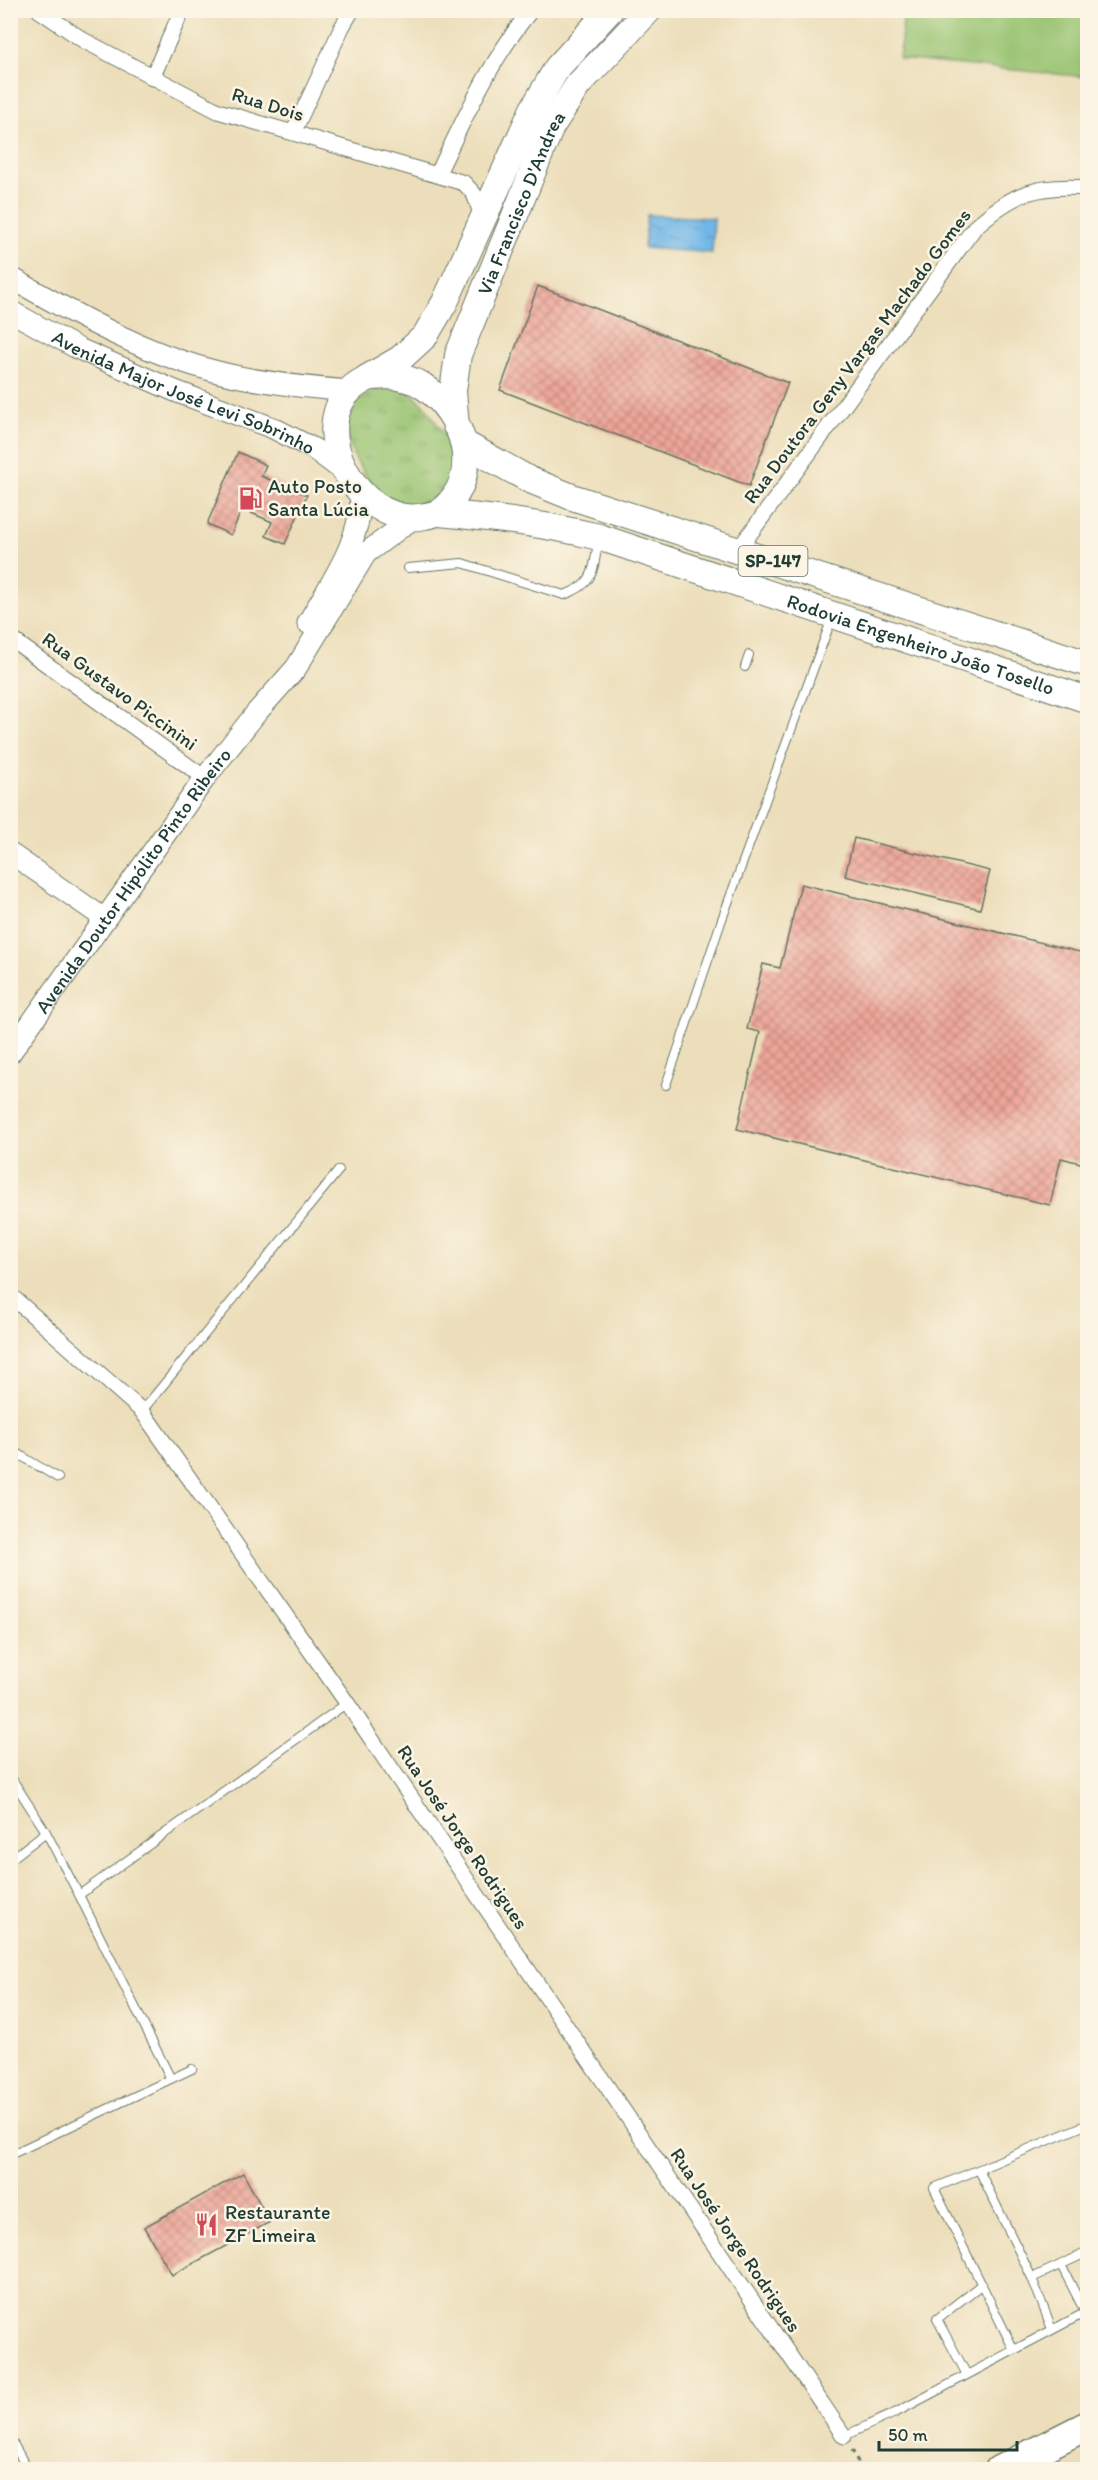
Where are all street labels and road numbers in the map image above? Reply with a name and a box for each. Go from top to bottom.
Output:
street label: Rua Dois [229,82,307,126]
street label: Via Francisco D'Andrea [472,106,570,298]
street label: Rua Doutora Geny Vargas Machado Gomes [738,204,976,508]
street label: Avenida Major José Levi Sobrinho [48,325,319,459]
road number: SP-147 [738,546,808,576]
street label: Rodovia Engenheiro João Tosello [784,589,1057,700]
street label: Rua Gustavo Piccinini [38,627,202,755]
street label: Avenida Doutor Hipólito Pinto Ribeiro [30,743,236,1018]
street label: Rua José Jorge Rodrigues [392,1740,534,1934]
street label: Rua José Jorge Rodrigues [665,2143,807,2337]

